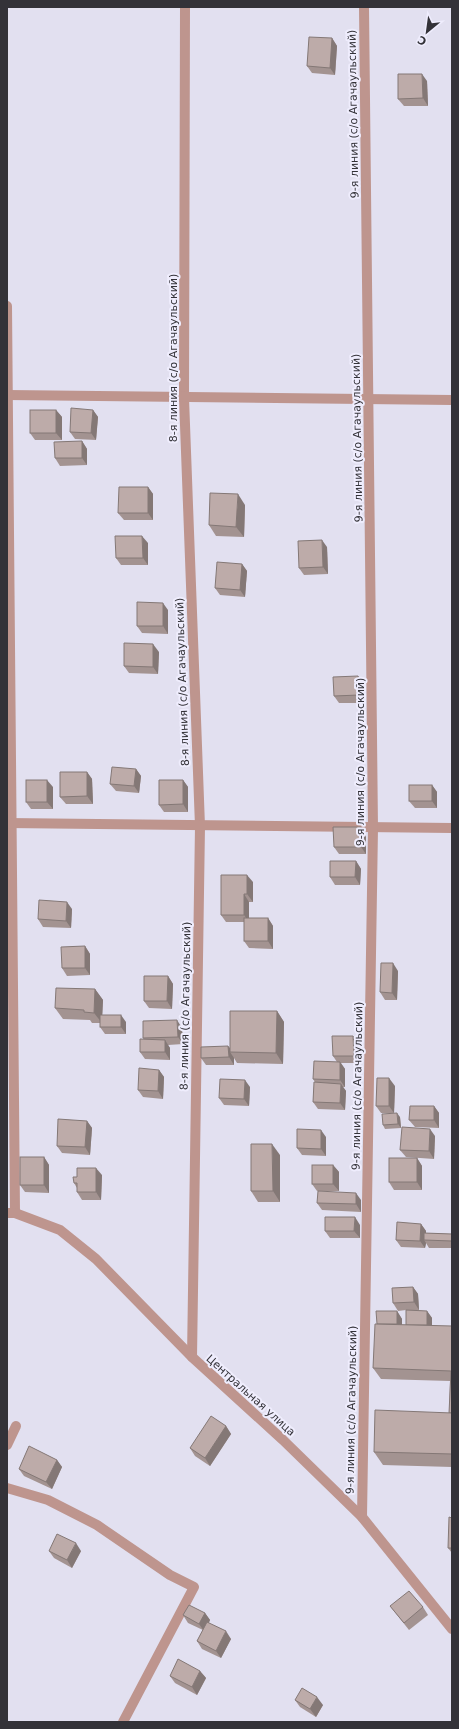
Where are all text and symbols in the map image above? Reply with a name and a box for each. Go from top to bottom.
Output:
north arrow [407,12,447,52]
street label: 9-я линия (с/о Агачаульский) [346,30,361,198]
text: С [416,33,429,48]
street label: 8-я линия (с/о Агачаульский) [167,274,180,442]
street label: 9-я линия (с/о Агачаульский) [350,354,365,522]
street label: 8-я линия (с/о Агачаульский) [173,598,192,766]
street label: 9-я линия (с/о Агачаульский) [354,678,367,846]
street label: 8-я линия (с/о Агачаульский) [178,922,193,1090]
street label: 9-я линия (с/о Агачаульский) [350,1002,365,1170]
street label: 9-я линия (с/о Агачаульский) [344,1326,359,1494]
street label: Центральная улица [204,1352,298,1439]

